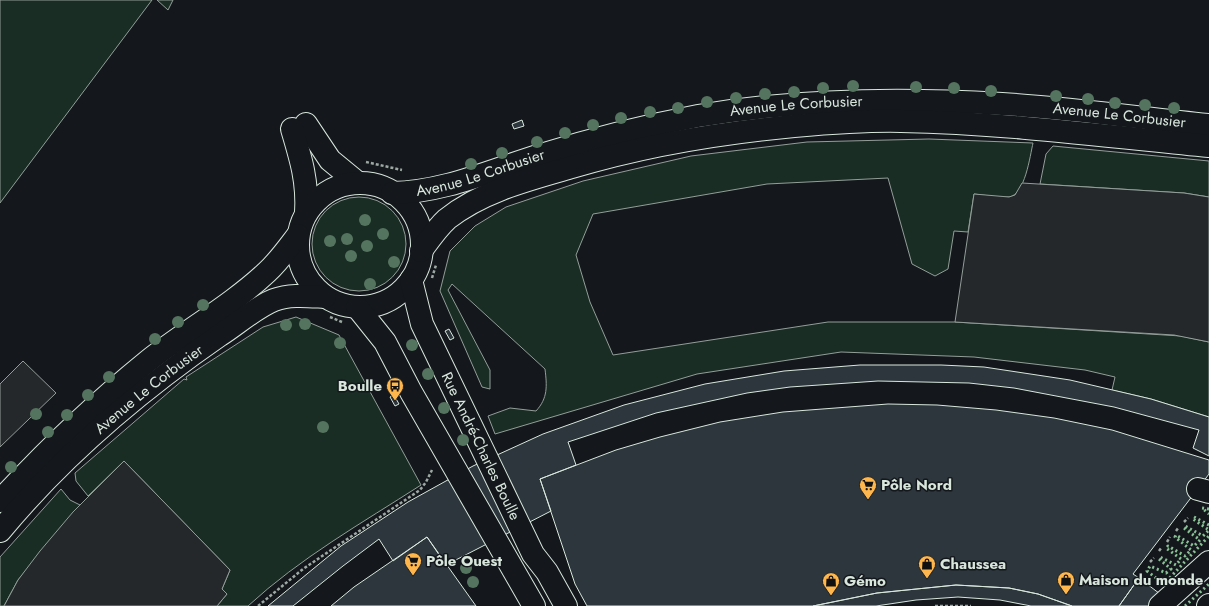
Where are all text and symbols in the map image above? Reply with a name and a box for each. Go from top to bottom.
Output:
street label: Avenue Le Corbusier [728,90,864,122]
street label: Avenue Le Corbusier [1052,97,1188,134]
street label: Avenue Le Corbusier [415,143,548,202]
street label: Avenue Le Corbusier [90,339,208,439]
street label: Rue André-Charles Boulle [436,368,526,524]
place label: Boulle [338,375,382,397]
bus stop icon: Boulle [385,376,405,401]
place label: Pôle Nord [881,474,952,496]
supermarket icon: Pôle Nord [858,475,878,500]
place label: Pôle Ouest [426,550,502,572]
supermarket icon: Pôle Ouest [403,551,423,576]
place label: Chaussea [940,553,1006,575]
shop icon: Chaussea [917,554,937,579]
place label: Maison du monde [1079,569,1204,591]
place label: Gémo [844,570,886,592]
shop icon: Maison du monde [1056,570,1076,595]
shop icon: Gémo [821,571,841,596]

